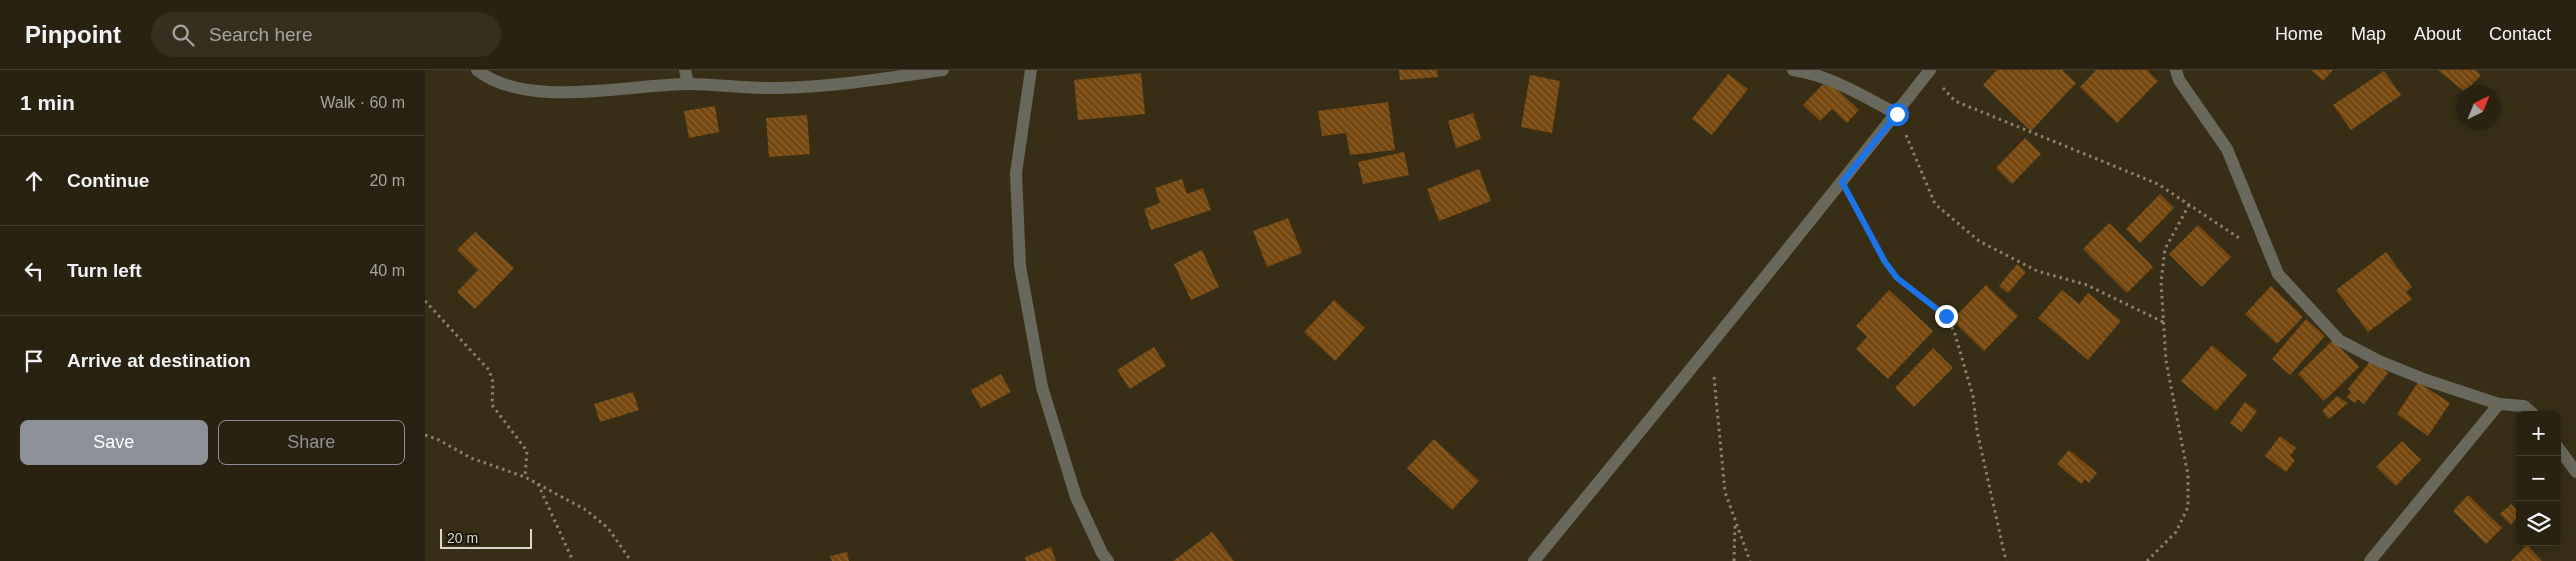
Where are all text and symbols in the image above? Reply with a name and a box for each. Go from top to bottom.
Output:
search box [151,12,501,57]
text: Pinpoint [25,21,121,48]
icon: search [169,21,197,49]
text: Search here [209,24,313,45]
text: Home [2275,24,2323,44]
text: Map [2351,24,2386,44]
text: About [2414,24,2461,44]
text: Contact [2489,24,2551,44]
north arrow [2456,85,2501,130]
text: 1 min [20,91,75,114]
text: Walk · 60 m [320,94,405,111]
route start [1886,103,1909,126]
icon: ahead [20,167,48,195]
text: Continue [67,170,149,191]
text: 20 m [369,172,405,189]
icon: left [20,257,48,285]
text: Turn left [67,260,142,281]
text: 40 m [369,262,405,279]
route end [1935,305,1958,328]
icon: arrive [20,347,48,375]
text: Arrive at destination [67,350,251,371]
map controls [2516,411,2561,546]
button: + [2516,411,2561,456]
button: Save [20,420,208,465]
button: Share [218,420,405,465]
button: − [2516,456,2561,501]
button: layers [2516,501,2561,546]
scale bar [440,526,533,549]
text: 20 m [447,530,478,546]

